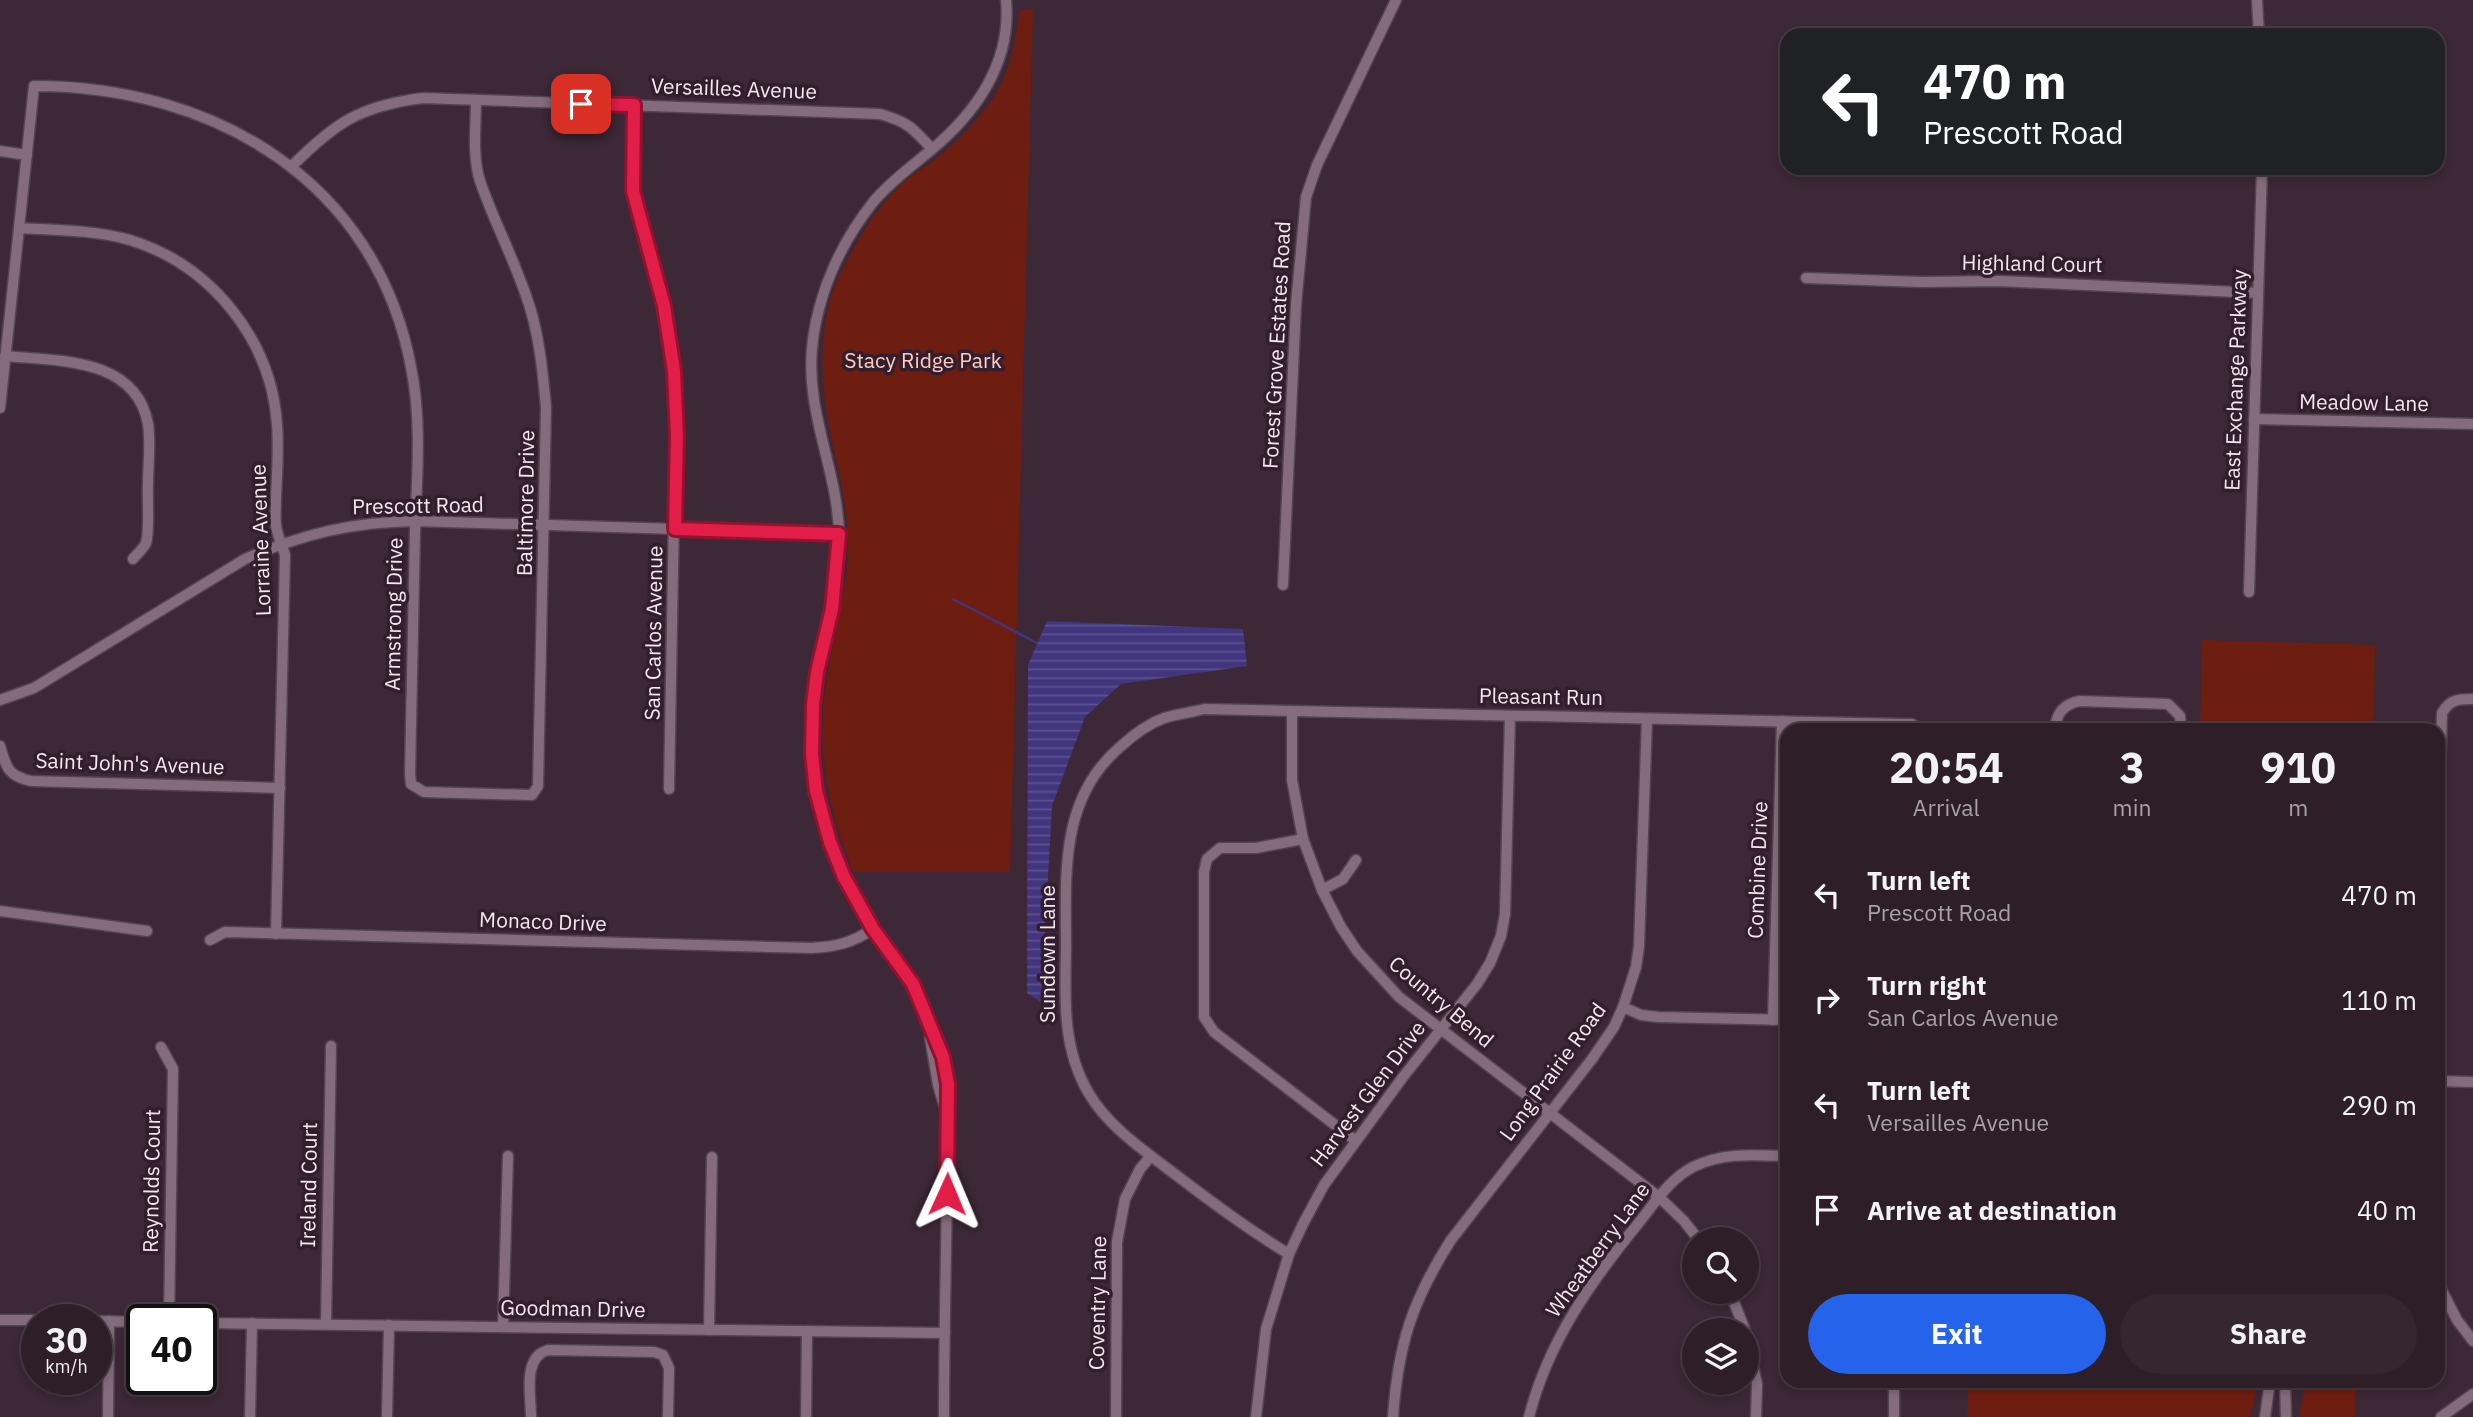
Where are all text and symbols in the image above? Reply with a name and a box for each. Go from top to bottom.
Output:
text: 470 m [1923,49,2067,112]
icon: left [1808,56,1899,147]
street label: Versailles Avenue [650,71,818,105]
pin [551,74,611,134]
icon: arrive [562,85,600,123]
text: Prescott Road [1923,111,2124,153]
street label: Forest Grove Estates Road [1256,220,1296,470]
street label: Highland Court [1961,248,2103,278]
street label: East Exchange Parkway [2217,268,2253,491]
park label: Stacy Ridge Park [844,346,1002,374]
street label: Meadow Lane [2299,387,2429,417]
street label: Baltimore Drive [510,430,540,576]
street label: Lorraine Avenue [243,463,277,617]
street label: Prescott Road [352,490,484,520]
street label: Armstrong Drive [378,537,408,691]
street label: San Carlos Avenue [637,545,669,721]
street label: Pleasant Run [1479,681,1603,711]
text: 20:54 [1889,740,2004,795]
text: 3 [2119,740,2145,795]
text: 910 [2260,740,2336,795]
street label: Saint John's Avenue [35,746,225,780]
text: Arrival [1913,792,1980,822]
text: min [2113,792,2151,822]
text: m [2288,792,2308,822]
street label: Combine Drive [1741,801,1773,939]
text: Turn left [1867,863,1970,897]
icon: left [1808,876,1846,914]
text: 470 m [2341,878,2417,912]
street label: Sundown Lane [1033,885,1061,1023]
text: Prescott Road [1867,897,2011,927]
street label: Monaco Drive [479,905,607,937]
street label: Country Bend [1383,949,1500,1053]
text: Turn right [1867,968,1986,1002]
icon: right [1808,981,1846,1019]
text: 110 m [2341,983,2417,1017]
street label: Long Prairie Road [1493,997,1612,1146]
text: San Carlos Avenue [1867,1002,2059,1032]
street label: Harvest Glen Drive [1303,1015,1431,1172]
text: Turn left [1867,1073,1970,1107]
icon: left [1808,1086,1846,1124]
text: 290 m [2341,1088,2417,1122]
text: Versailles Avenue [1867,1107,2049,1137]
street label: Reynolds Court [136,1109,166,1253]
street label: Ireland Court [293,1122,323,1248]
position arrow [910,1157,984,1231]
street label: Wheatberry Lane [1539,1176,1656,1323]
icon: arrive [1808,1191,1846,1229]
text: Arrive at destination [1867,1193,2117,1227]
text: 40 m [2357,1193,2417,1227]
map controls [1682,1227,1759,1395]
button: search [1682,1227,1759,1304]
street label: Coventry Lane [1082,1236,1112,1370]
street label: Goodman Drive [500,1293,646,1323]
button: Exit [1808,1294,2106,1374]
button: Share [2120,1294,2417,1374]
speed limit sign: 40 [126,1304,217,1395]
text: 30 [45,1317,88,1363]
button: layers [1682,1318,1759,1395]
text: km/h [45,1355,88,1378]

